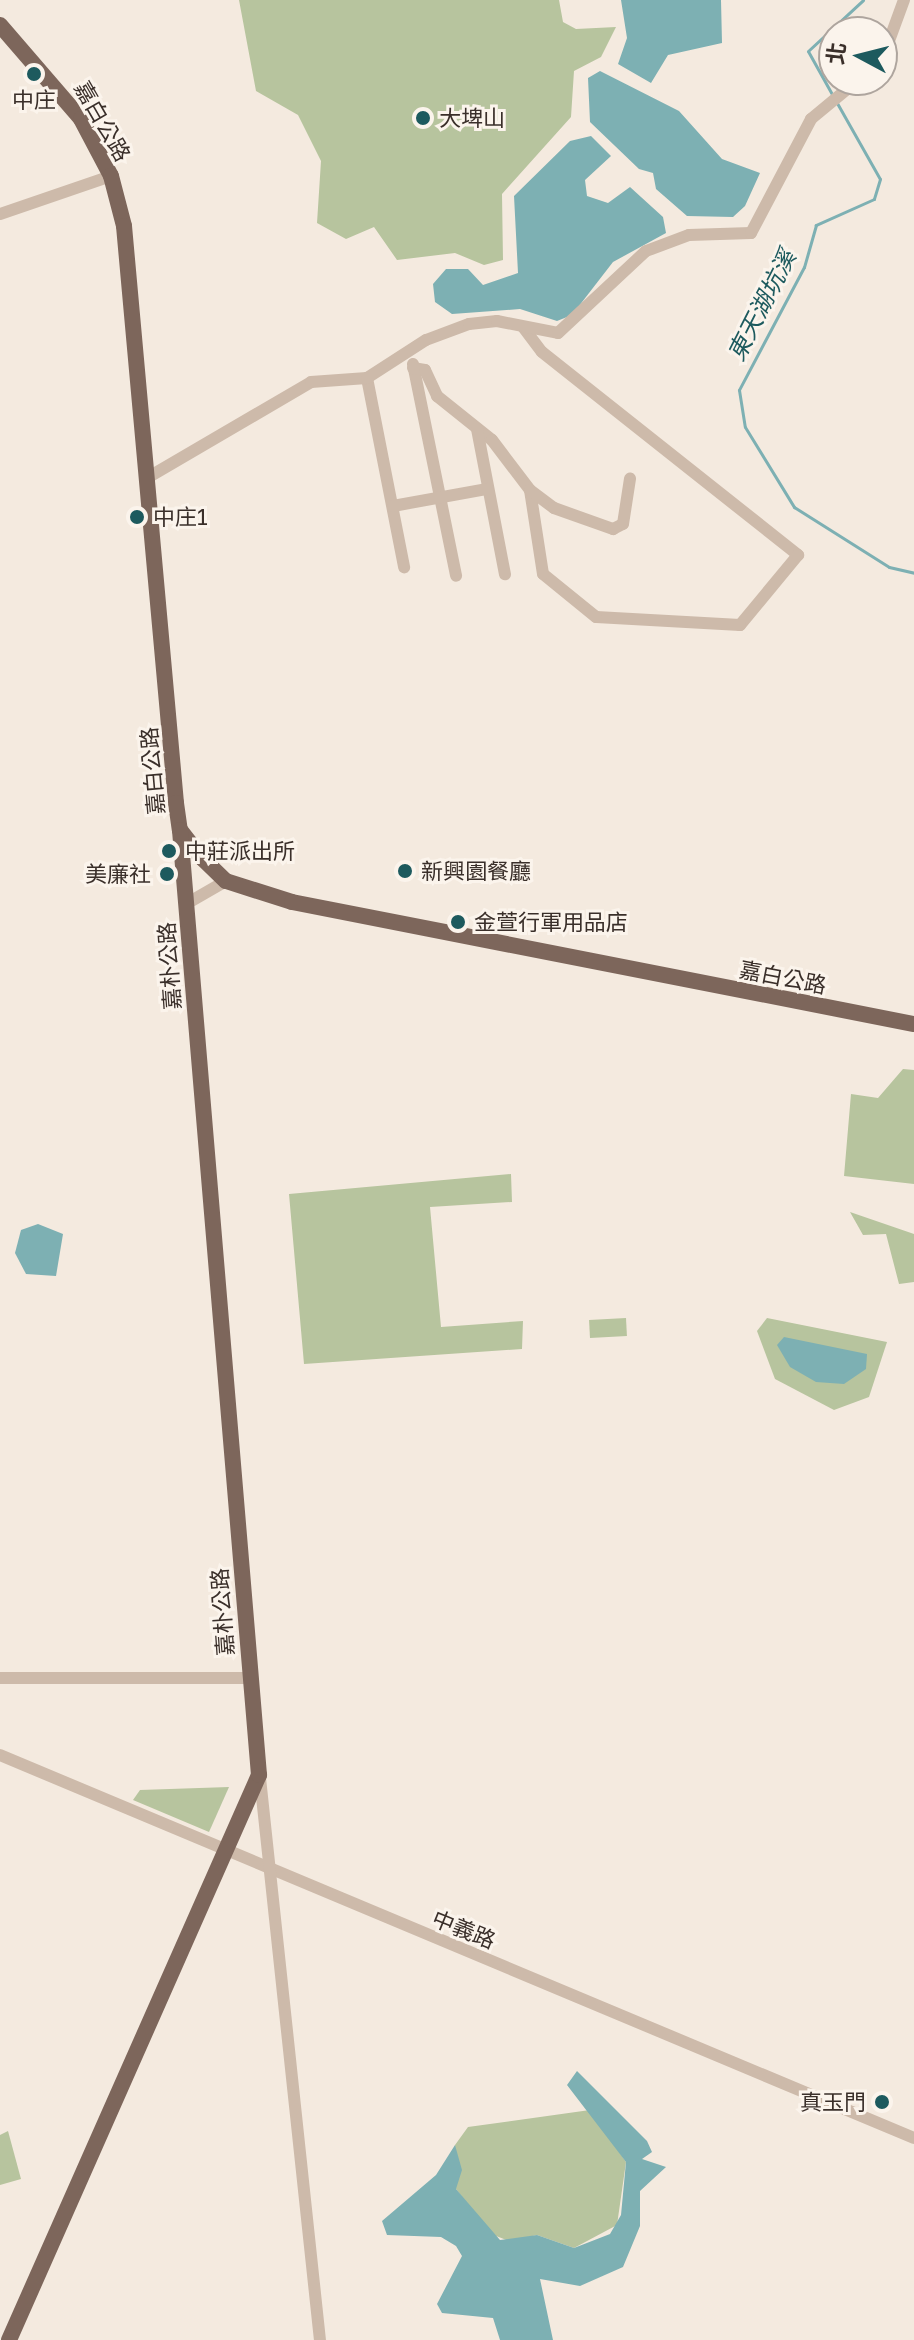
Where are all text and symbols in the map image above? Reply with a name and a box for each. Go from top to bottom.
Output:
north arrow [818,16,898,96]
text: 北 [821,41,850,66]
marker: 中庄 [25,65,43,83]
street label: 嘉白公路 [70,76,136,166]
place label: 中庄 [12,87,56,113]
place label: 大埤山 [439,105,505,131]
marker: 大埤山 [414,109,432,127]
water label: 東天湖坑溪 [721,245,801,365]
place label: 中庄1 [153,504,208,530]
marker: 中庄1 [128,508,146,526]
street label: 嘉白公路 [135,726,169,816]
place label: 中莊派出所 [185,838,295,864]
marker: 中莊派出所 [160,842,178,860]
place label: 新興園餐廳 [421,858,531,884]
place label: 美廉社 [85,861,151,887]
marker: 新興園餐廳 [396,862,414,880]
marker: 美廉社 [158,865,176,883]
place label: 金萱行軍用品店 [474,909,628,935]
marker: 金萱行軍用品店 [449,913,467,931]
street label: 嘉朴公路 [153,921,185,1011]
street label: 嘉白公路 [737,956,829,998]
street label: 嘉朴公路 [206,1567,238,1657]
street label: 中義路 [428,1904,500,1954]
place label: 真玉門 [800,2089,866,2115]
marker: 真玉門 [873,2093,891,2111]

